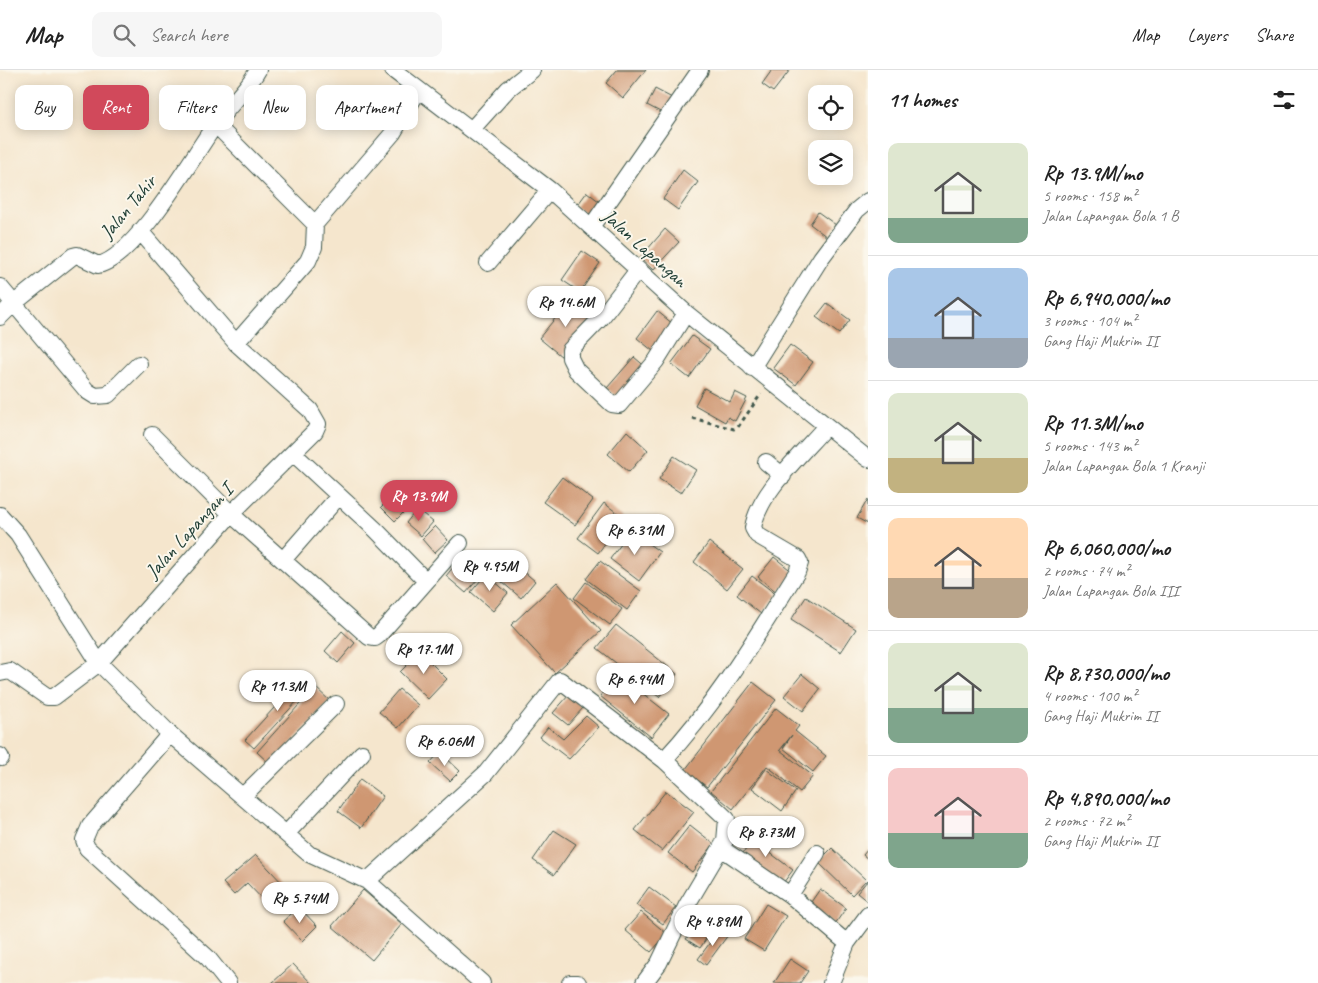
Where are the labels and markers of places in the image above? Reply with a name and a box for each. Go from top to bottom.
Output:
pin: Rp 14.6M [514,286,618,328]
pin: Rp 13.9M [367,480,471,522]
pin: Rp 6.31M [583,514,687,556]
pin: Rp 4.95M [438,550,542,592]
pin: Rp 17.1M [372,632,476,675]
pin: Rp 6.94M [583,662,687,705]
pin: Rp 11.3M [226,670,330,712]
pin: Rp 6.06M [393,724,497,767]
pin: Rp 8.73M [714,816,818,858]
pin: Rp 5.74M [248,882,352,924]
pin: Rp 4.89M [661,904,765,947]

